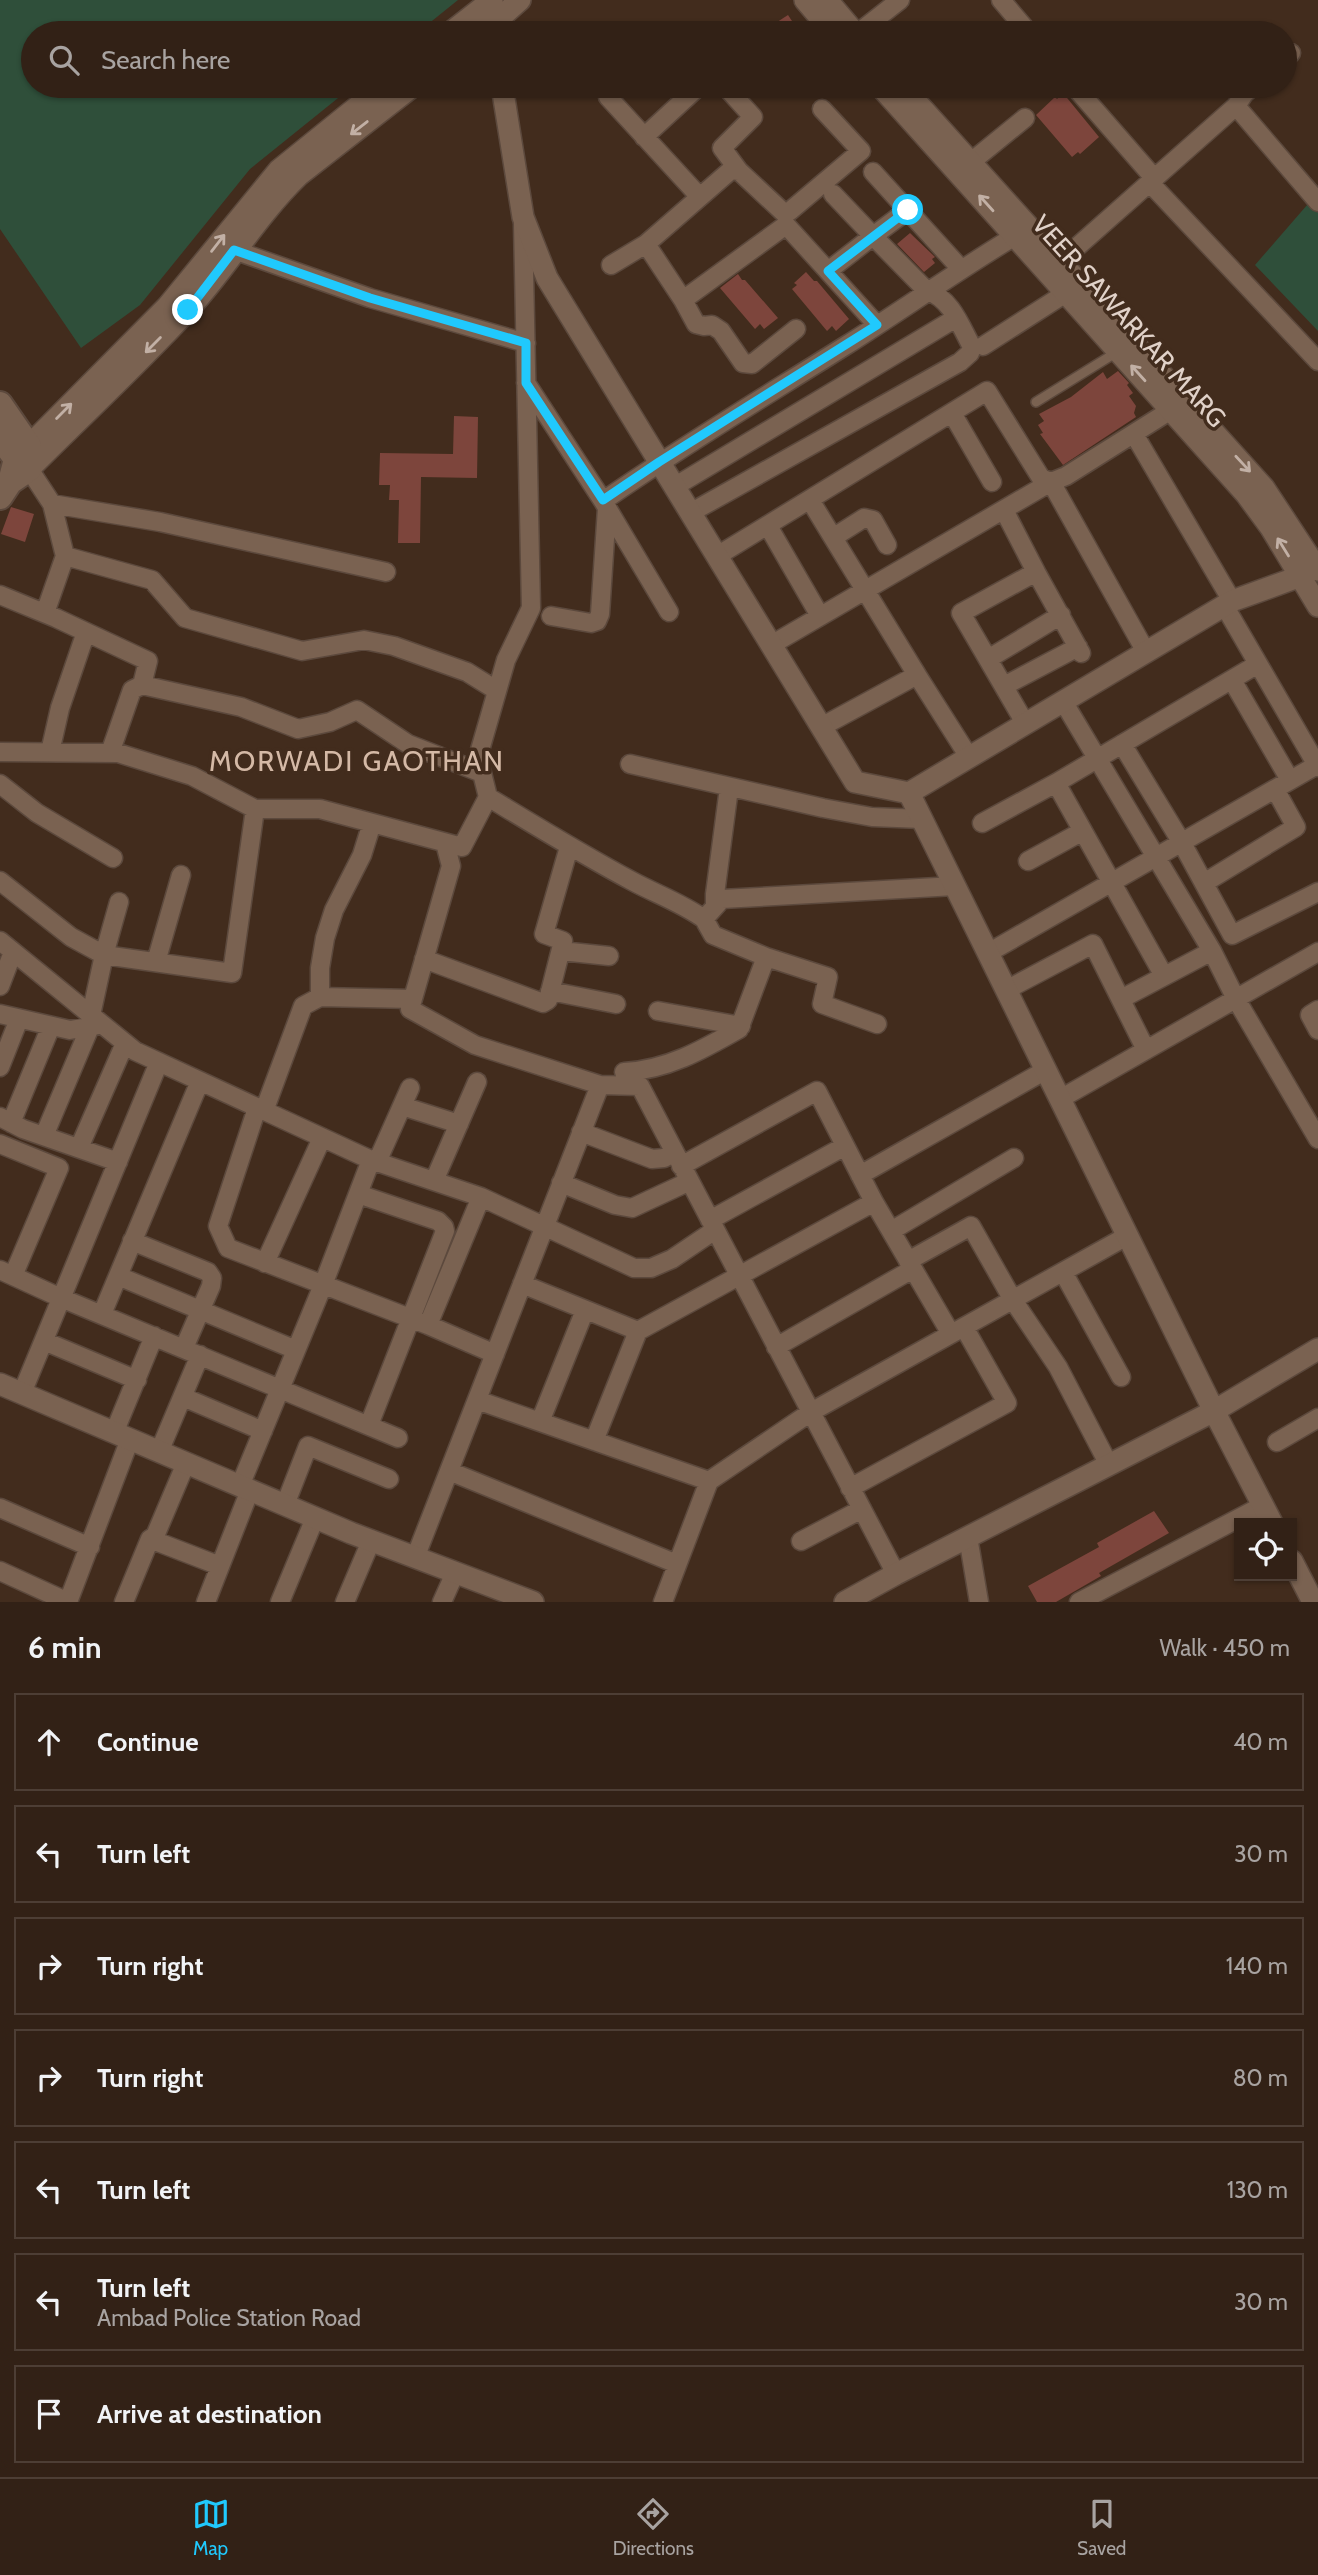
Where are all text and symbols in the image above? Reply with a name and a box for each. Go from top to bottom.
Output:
search box [21,21,1297,98]
icon: search [45,41,83,79]
text: Search here [101,44,230,76]
one-way arrow [350,120,369,135]
route start [892,194,923,225]
one-way arrow [979,195,995,213]
street label: VEER SAWARKAR MARG [1025,208,1233,434]
one-way arrow [210,235,225,253]
route end [172,294,203,325]
one-way arrow [144,336,161,353]
one-way arrow [1130,364,1146,382]
one-way arrow [56,402,73,419]
one-way arrow [1234,455,1251,472]
one-way arrow [1276,538,1290,558]
district label: MORWADI GAOTHAN [209,744,505,778]
map controls [1234,1518,1297,1581]
button: locate [1234,1518,1297,1581]
text: 6 min [28,1629,101,1666]
text: Walk · 450 m [1159,1634,1290,1662]
icon: ahead [30,1723,68,1761]
text: Continue [97,1726,199,1758]
text: 40 m [1233,1728,1288,1756]
icon: left [30,1835,68,1873]
text: Turn left [97,1838,190,1870]
text: 30 m [1234,1840,1288,1868]
icon: right [30,1947,68,1985]
text: Turn right [97,1950,203,1982]
text: 140 m [1226,1952,1288,1980]
icon: right [30,2059,68,2097]
text: Turn right [97,2062,203,2094]
text: 80 m [1233,2064,1288,2092]
icon: left [30,2171,68,2209]
text: Turn left [97,2174,190,2206]
text: 130 m [1227,2176,1288,2204]
text: Turn left [97,2272,190,2304]
icon: left [30,2283,68,2321]
text: 30 m [1234,2288,1288,2316]
text: Ambad Police Station Road [97,2304,361,2332]
icon: arrive [30,2395,68,2433]
text: Arrive at destination [97,2398,322,2430]
tab: Map [192,2495,230,2560]
tab: Directions [613,2495,694,2560]
tab: Saved [1077,2495,1126,2560]

